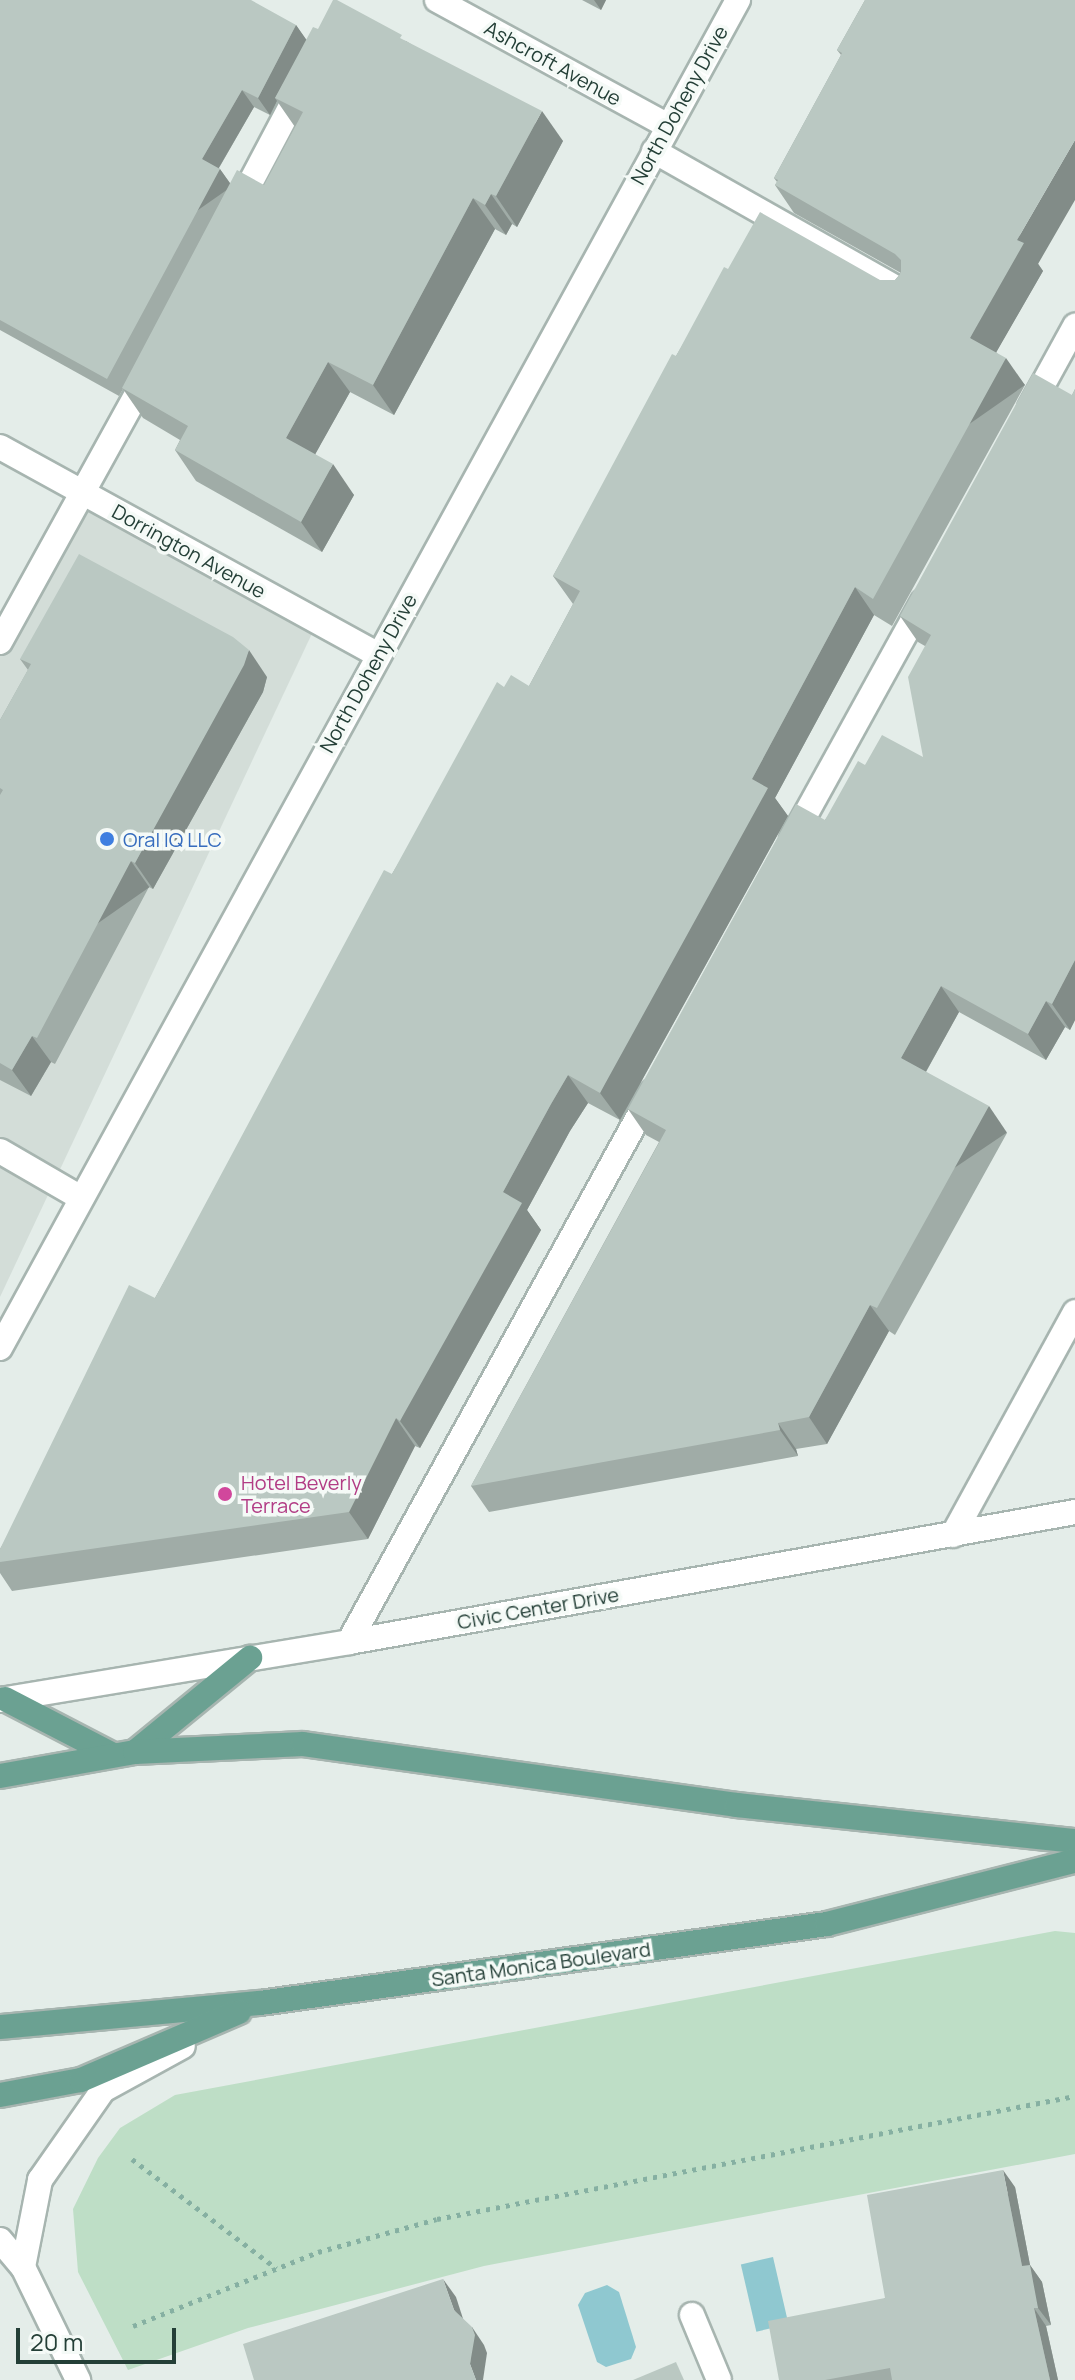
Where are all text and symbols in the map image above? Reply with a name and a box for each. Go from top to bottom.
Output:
street label: Ashcroft Avenue [480,16,626,110]
street label: North Doheny Drive [625,21,733,189]
street label: Dorrington Avenue [108,499,270,603]
street label: North Doheny Drive [314,589,422,757]
place label: Oral IQ LLC [123,827,222,851]
marker: Oral IQ LLC [98,830,116,848]
place label: Hotel Beverly Terrace [241,1470,362,1517]
marker: Hotel Beverly Terrace [216,1485,234,1503]
street label: Civic Center Drive [455,1582,621,1634]
street label: Santa Monica Boulevard [430,1937,652,1991]
scale bar [20,2312,180,2362]
text: 20 m [30,2325,83,2358]

